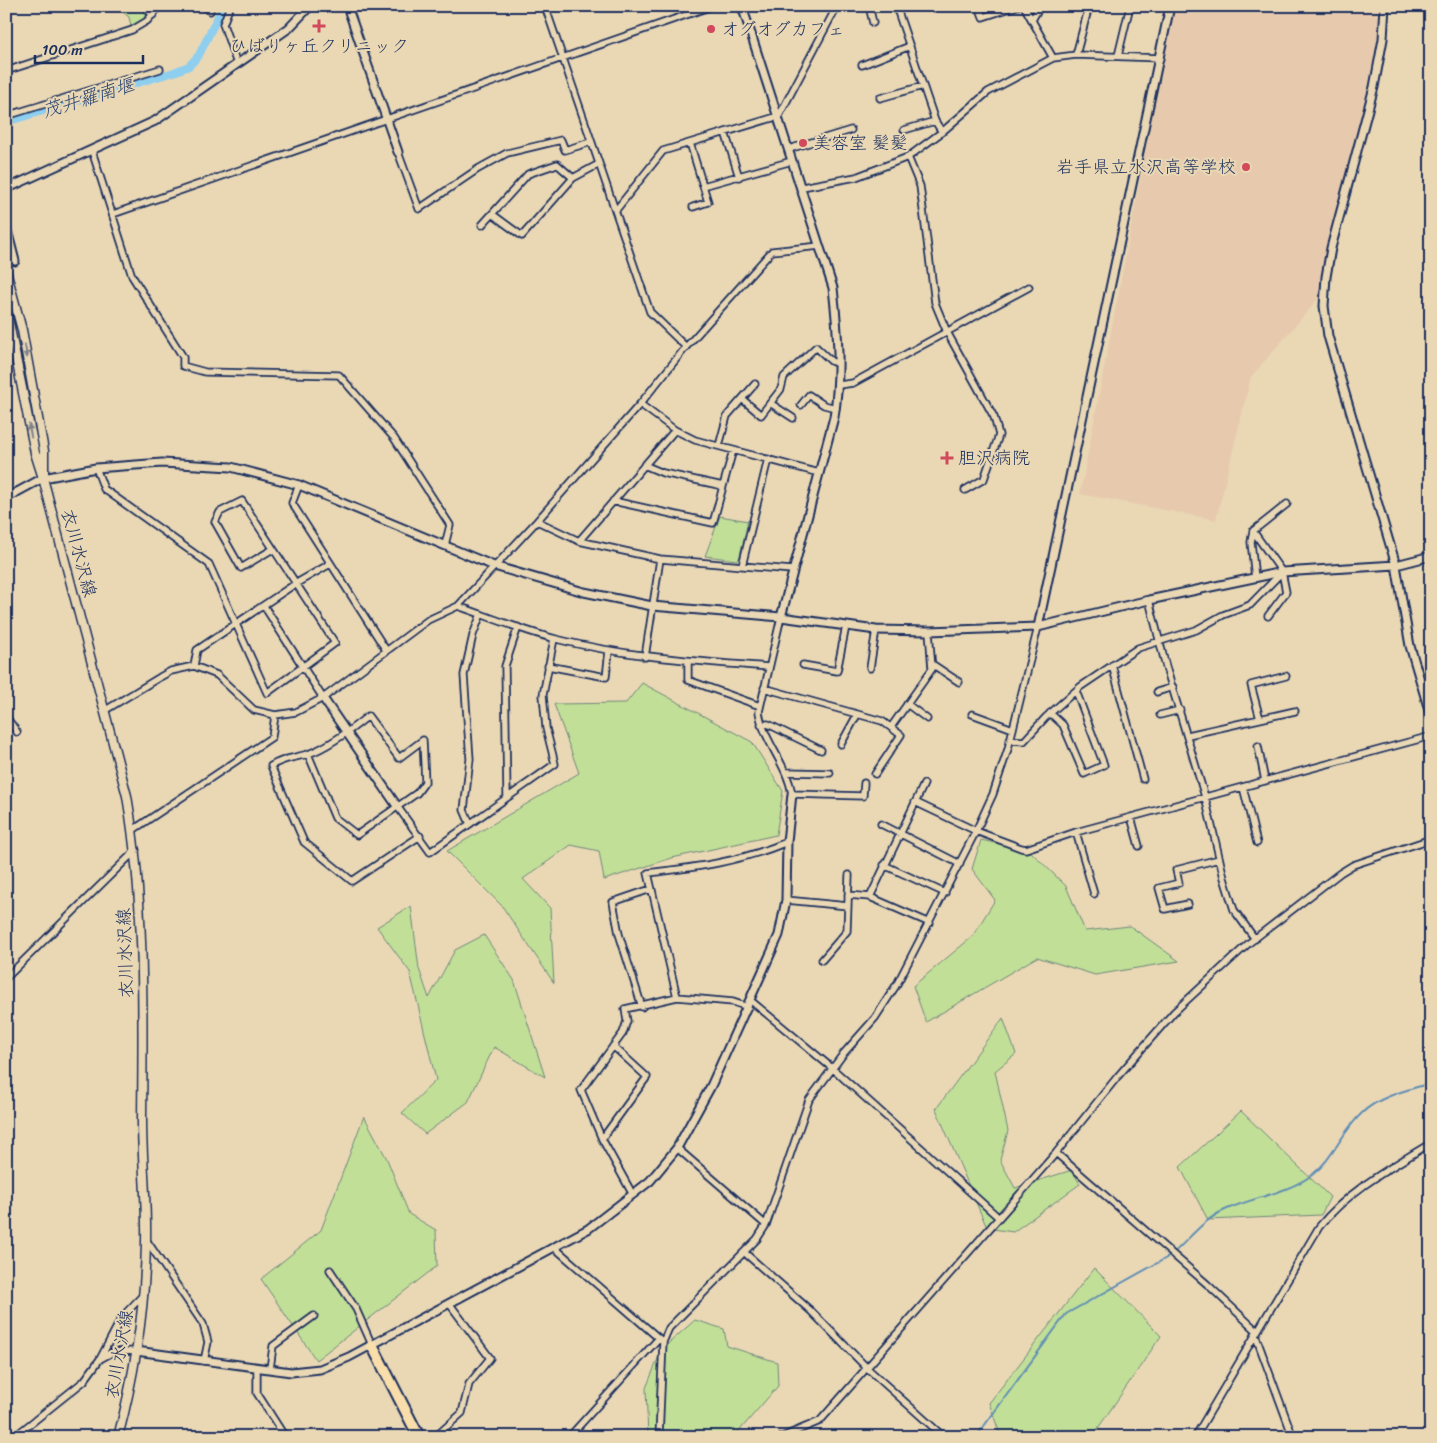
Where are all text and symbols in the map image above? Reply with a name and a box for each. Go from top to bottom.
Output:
place label: オグオグカフェ [721,13,845,45]
marker: ひばりヶ丘クリニック [312,19,326,33]
marker: オグオグカフェ [705,23,717,35]
place label: ひばりヶ丘クリニック [229,30,409,62]
scale bar [35,32,142,64]
text: 100 m [42,37,83,63]
water label: 茂井羅南堰 [38,67,140,127]
place label: 美容室 髪髪 [813,127,908,159]
marker: 美容室 髪髪 [797,137,809,149]
place label: 岩手県立水沢高等学校 [1056,151,1236,183]
marker: 岩手県立水沢高等学校 [1240,161,1252,173]
one-way arrow [22,343,30,359]
one-way arrow [26,422,34,438]
place label: 胆沢病院 [958,442,1030,474]
marker: 胆沢病院 [940,451,954,465]
street label: 衣川水沢線 [52,505,106,601]
street label: 衣川水沢線 [107,907,143,999]
street label: 衣川水沢線 [95,1307,143,1401]

